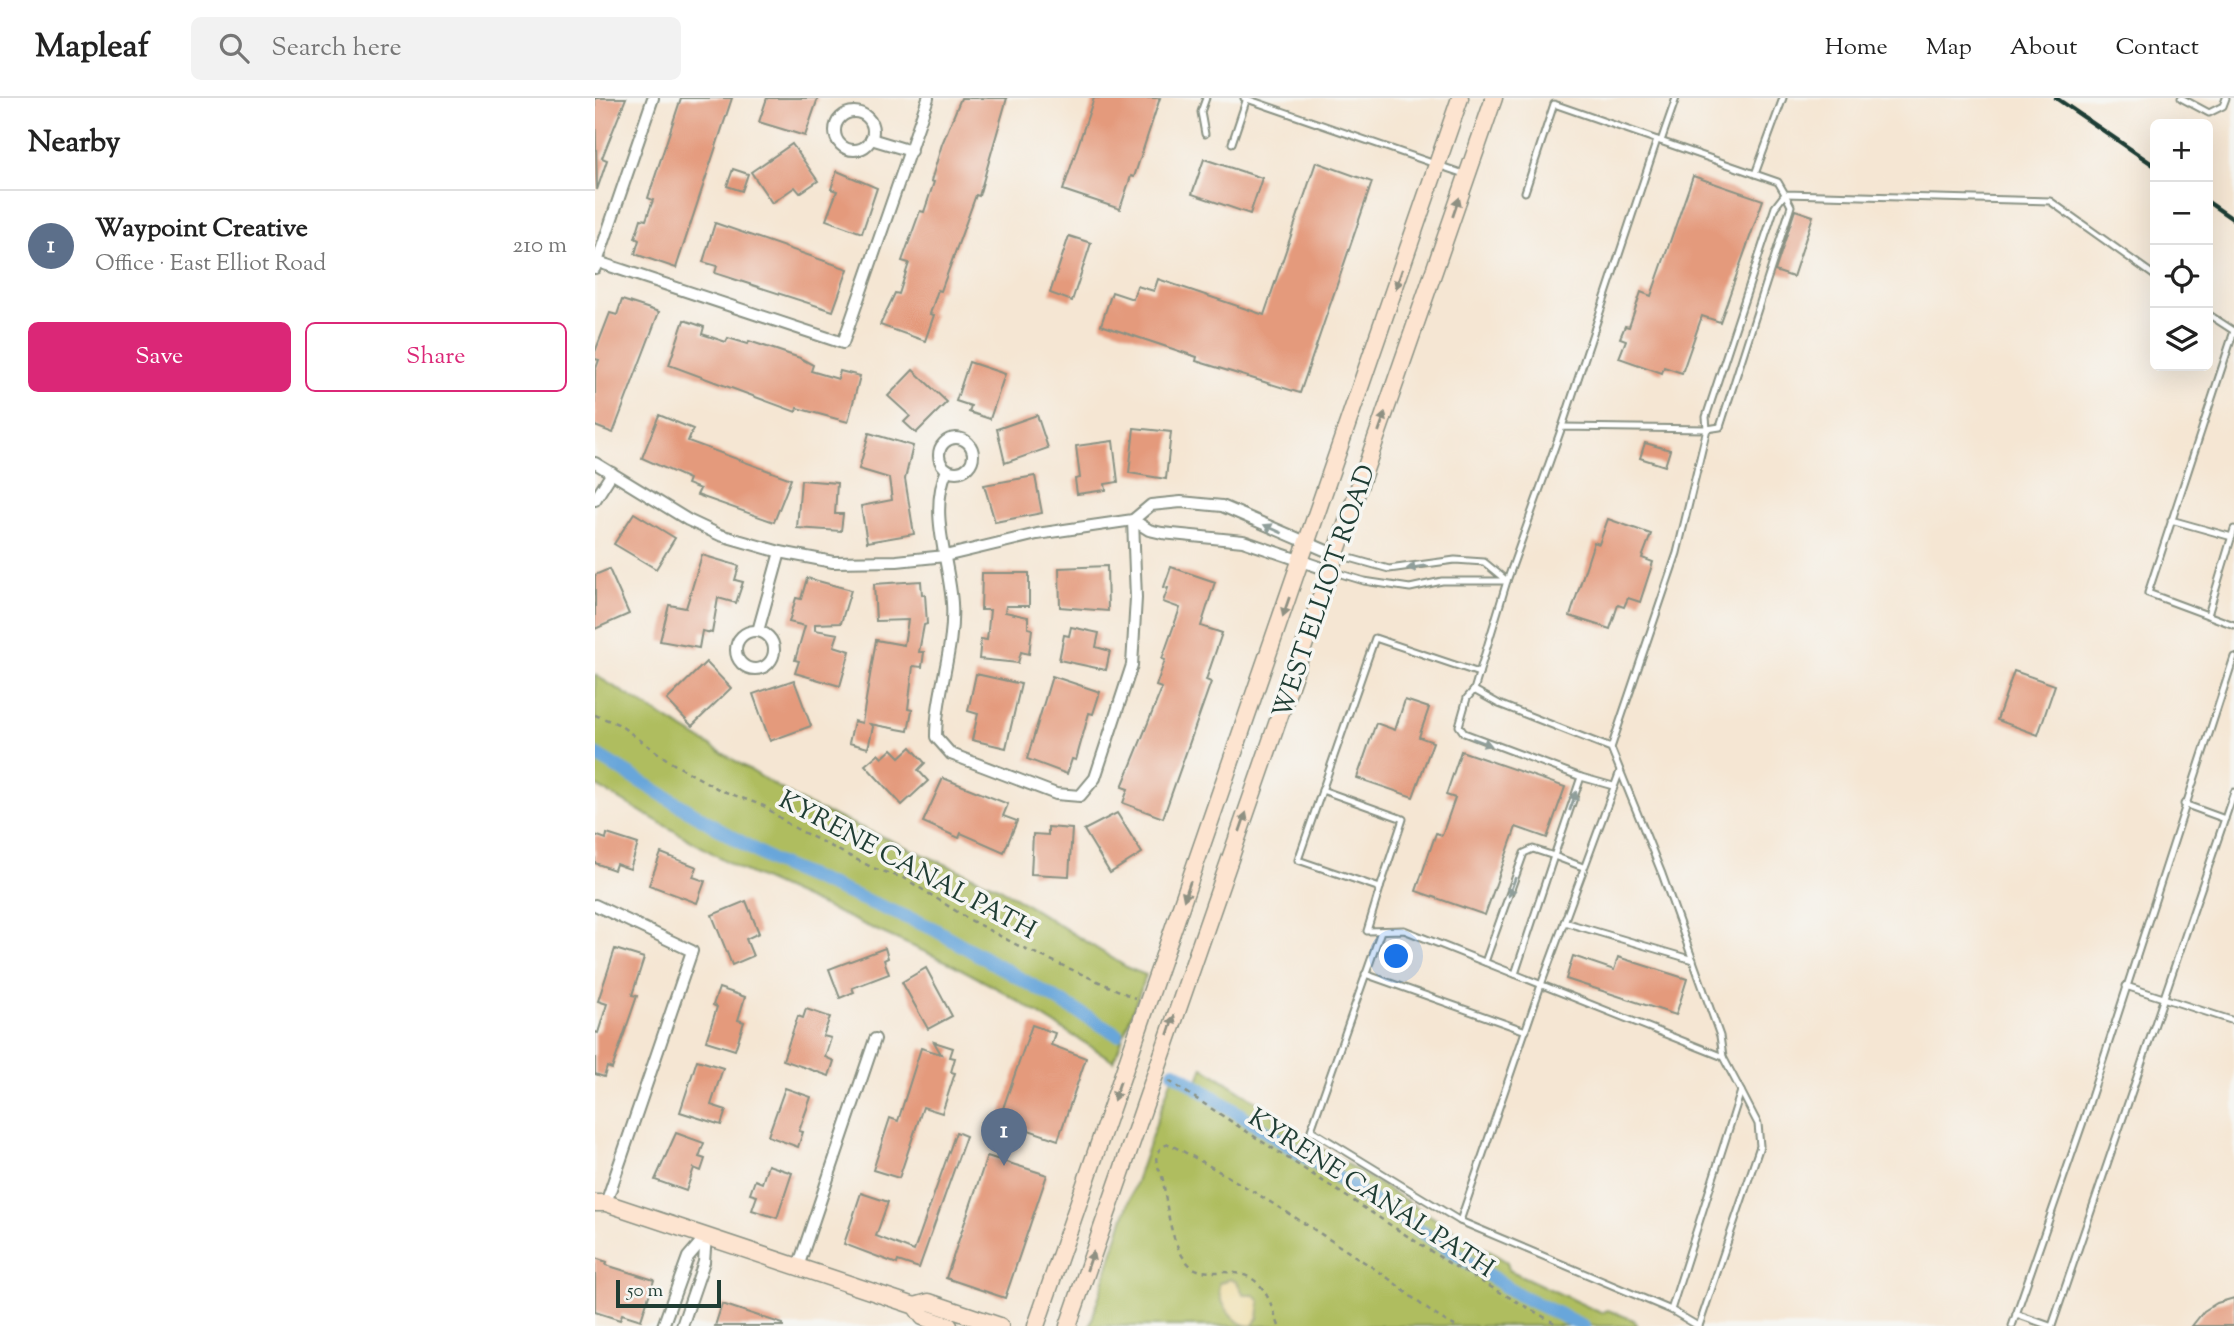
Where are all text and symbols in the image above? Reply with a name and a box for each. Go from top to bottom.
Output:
search box [191,17,681,80]
text: Mapleaf [35,24,149,72]
icon: search [215,29,253,67]
text: Search here [271,30,402,67]
text: Home [1825,31,1888,65]
text: Map [1926,31,1972,65]
text: About [2010,31,2077,65]
text: Contact [2115,31,2199,65]
map controls [2150,119,2213,371]
button: + [2150,119,2213,182]
text: Nearby [28,122,120,165]
button: − [2150,182,2213,245]
one-way arrow [1451,196,1462,217]
text: Waypoint Creative [95,211,308,248]
text: 1 [47,230,55,263]
text: 210 m [513,230,567,263]
button: locate [2150,245,2213,308]
text: Office · East Elliot Road [95,248,326,281]
one-way arrow [1393,268,1404,289]
button: layers [2150,308,2213,371]
button: Save [28,322,291,392]
button: Share [305,322,567,392]
one-way arrow [1377,411,1388,432]
street label: WEST ELLIOT ROAD [1265,460,1386,724]
one-way arrow [1263,523,1283,535]
one-way arrow [1405,562,1427,573]
one-way arrow [1280,597,1291,618]
one-way arrow [1471,736,1492,747]
street label: KYRENE CANAL PATH [772,783,1043,950]
one-way arrow [1568,791,1579,812]
one-way arrow [1237,811,1248,832]
one-way arrow [1506,877,1517,898]
one-way arrow [1181,881,1192,902]
your location [1379,939,1413,973]
one-way arrow [1166,1014,1177,1035]
one-way arrow [1111,1080,1122,1101]
street label: KYRENE CANAL PATH [1240,1100,1501,1288]
pin: 1 [981,1108,1027,1166]
one-way arrow [1085,1251,1096,1272]
scale bar [616,1277,721,1309]
text: 50 m [627,1278,663,1305]

